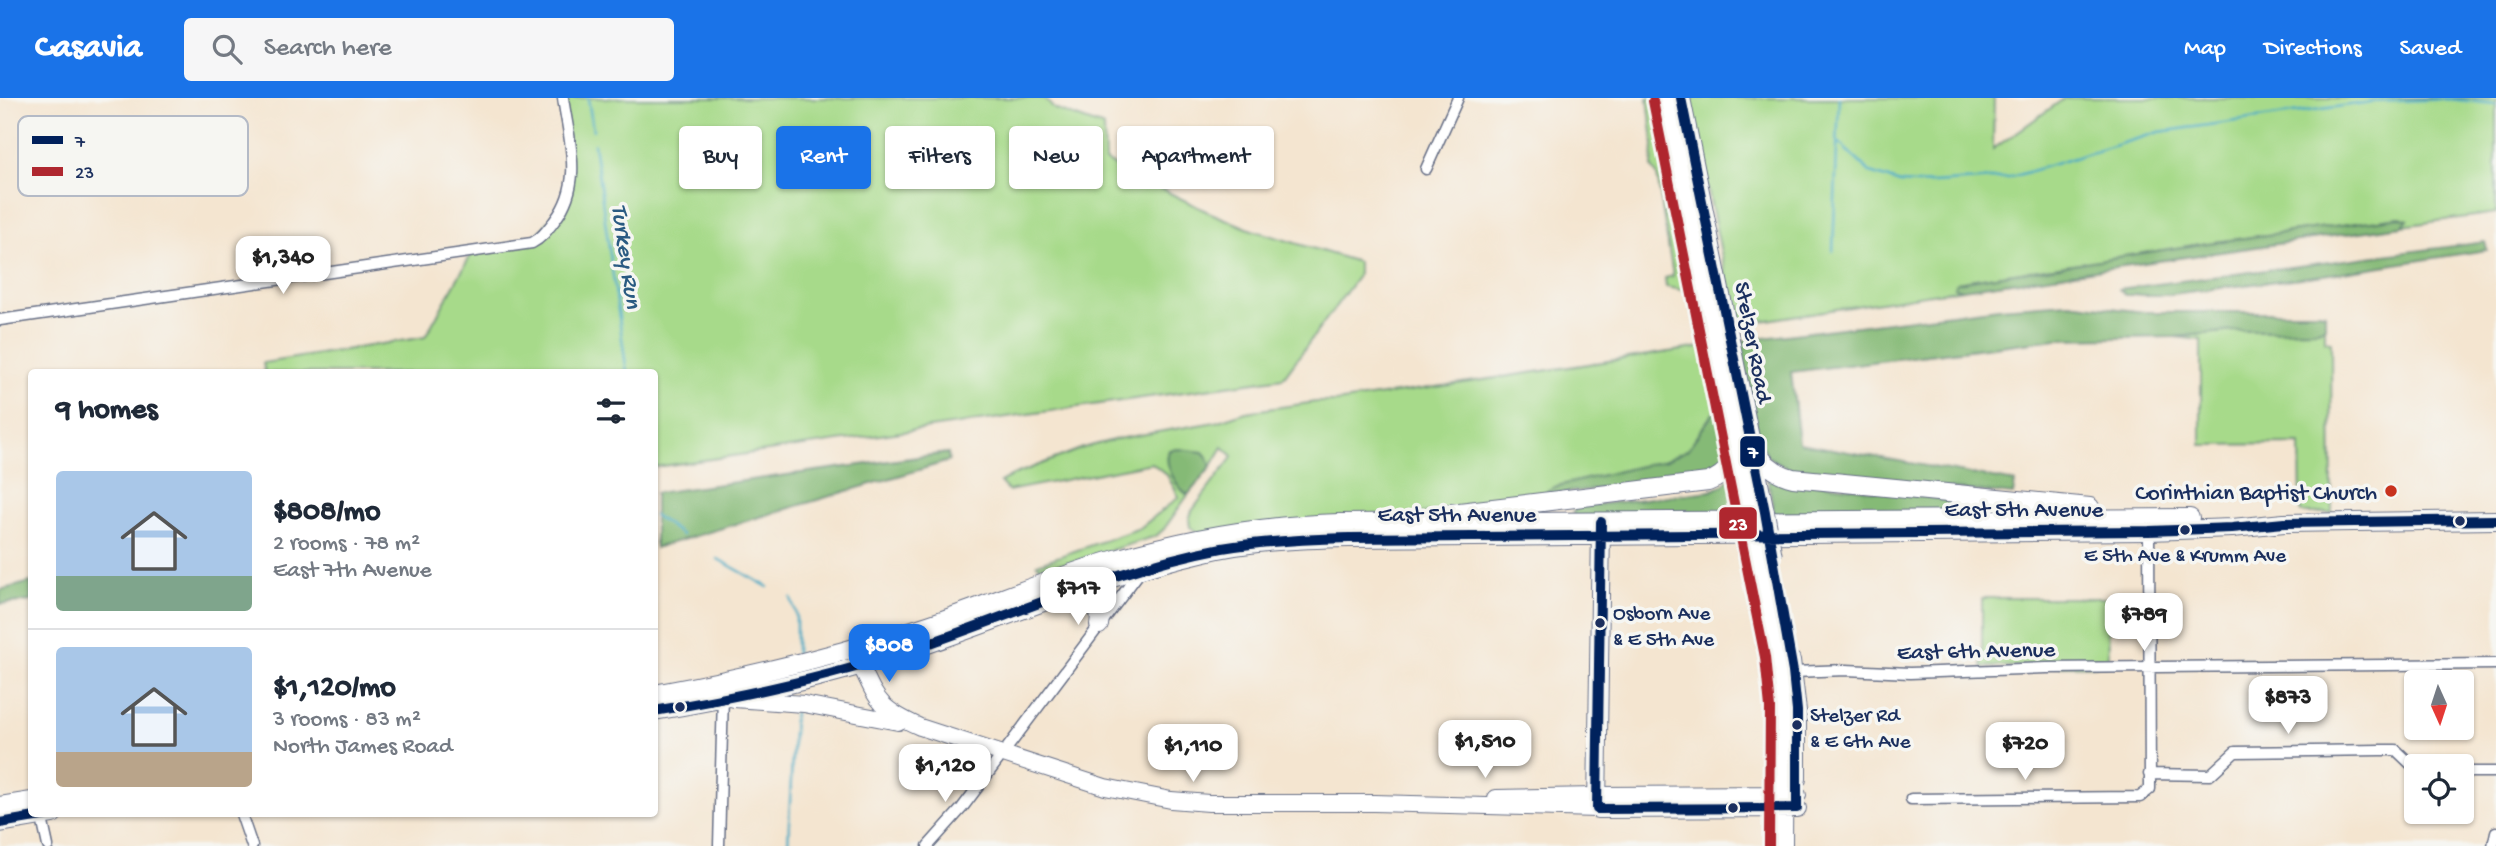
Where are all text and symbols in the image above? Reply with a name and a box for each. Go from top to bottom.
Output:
search box [184,18,674,81]
text: Casavia [35,30,142,68]
icon: search [208,30,246,68]
text: Search here [264,34,392,65]
text: Map [2184,35,2226,64]
text: Directions [2264,35,2362,64]
text: Saved [2400,35,2461,64]
legend [18,116,248,196]
chip: Buy [679,126,762,189]
chip: Rent [776,126,871,189]
chip: Filters [885,126,995,189]
chip: New [1009,126,1103,189]
chip: Apartment [1117,126,1274,189]
text: 7 [74,132,86,155]
text: 23 [75,163,94,186]
water label: Turkey Run [603,203,646,311]
pin: $1,340 [226,236,340,296]
text: $1,340 [252,245,314,272]
street label: Stelzer Road [1727,280,1777,407]
icon: filters [592,392,630,430]
text: 9 homes [56,394,158,429]
line badge: 7 [1739,435,1766,468]
text: 7 [1747,443,1759,466]
place label: Corinthian Baptist Church [2135,481,2377,508]
marker: Corinthian Baptist Church [2383,483,2399,499]
text: $808/mo [273,496,380,531]
street label: East 5th Avenue [1945,498,2105,525]
icon: home [112,499,196,583]
street label: East 5th Avenue [1378,503,1538,530]
line badge: 23 [1718,506,1758,540]
unlabelled marker [2453,514,2467,528]
text: 23 [1728,515,1748,538]
marker: E 5th Ave & Krumm Ave [2178,523,2192,537]
text: 2 rooms · 78 m² [273,531,420,558]
place label: E 5th Ave & Krumm Ave [2084,545,2287,570]
text: East 7th Avenue [273,558,432,585]
pin: $717 [1037,568,1119,627]
text: $717 [1056,576,1100,603]
pin: $789 [2103,594,2185,653]
text: $789 [2121,602,2167,629]
place label: Osborn Ave & E 5th Ave [1613,603,1715,654]
marker: Osborn Ave & E 5th Ave [1593,616,1607,630]
pin: $808 [848,624,930,684]
text: $808 [865,633,913,660]
street label: East 6th Avenue [1897,638,2057,667]
north arrow [2404,670,2474,740]
map controls [2404,670,2474,824]
text: $1,120/mo [273,672,396,707]
icon: home [112,675,196,759]
pin: $873 [2247,676,2329,736]
text: $873 [2265,685,2311,712]
unlabelled marker [673,700,687,714]
place label: Stelzer Rd & E 6th Ave [1810,705,1912,756]
text: 3 rooms · 83 m² [273,707,421,734]
marker: Stelzer Rd & E 6th Ave [1790,718,1804,732]
pin: $1,510 [1428,720,1542,780]
pin: $720 [1984,722,2066,782]
pin: $1,110 [1136,724,1250,784]
text: $1,510 [1454,729,1516,756]
text: $720 [2002,731,2048,758]
text: $1,110 [1164,733,1222,760]
text: North James Road [273,734,453,761]
pin: $1,120 [888,744,1002,804]
text: $1,120 [915,753,975,780]
button: locate [2404,754,2474,824]
unlabelled marker [1726,801,1740,815]

